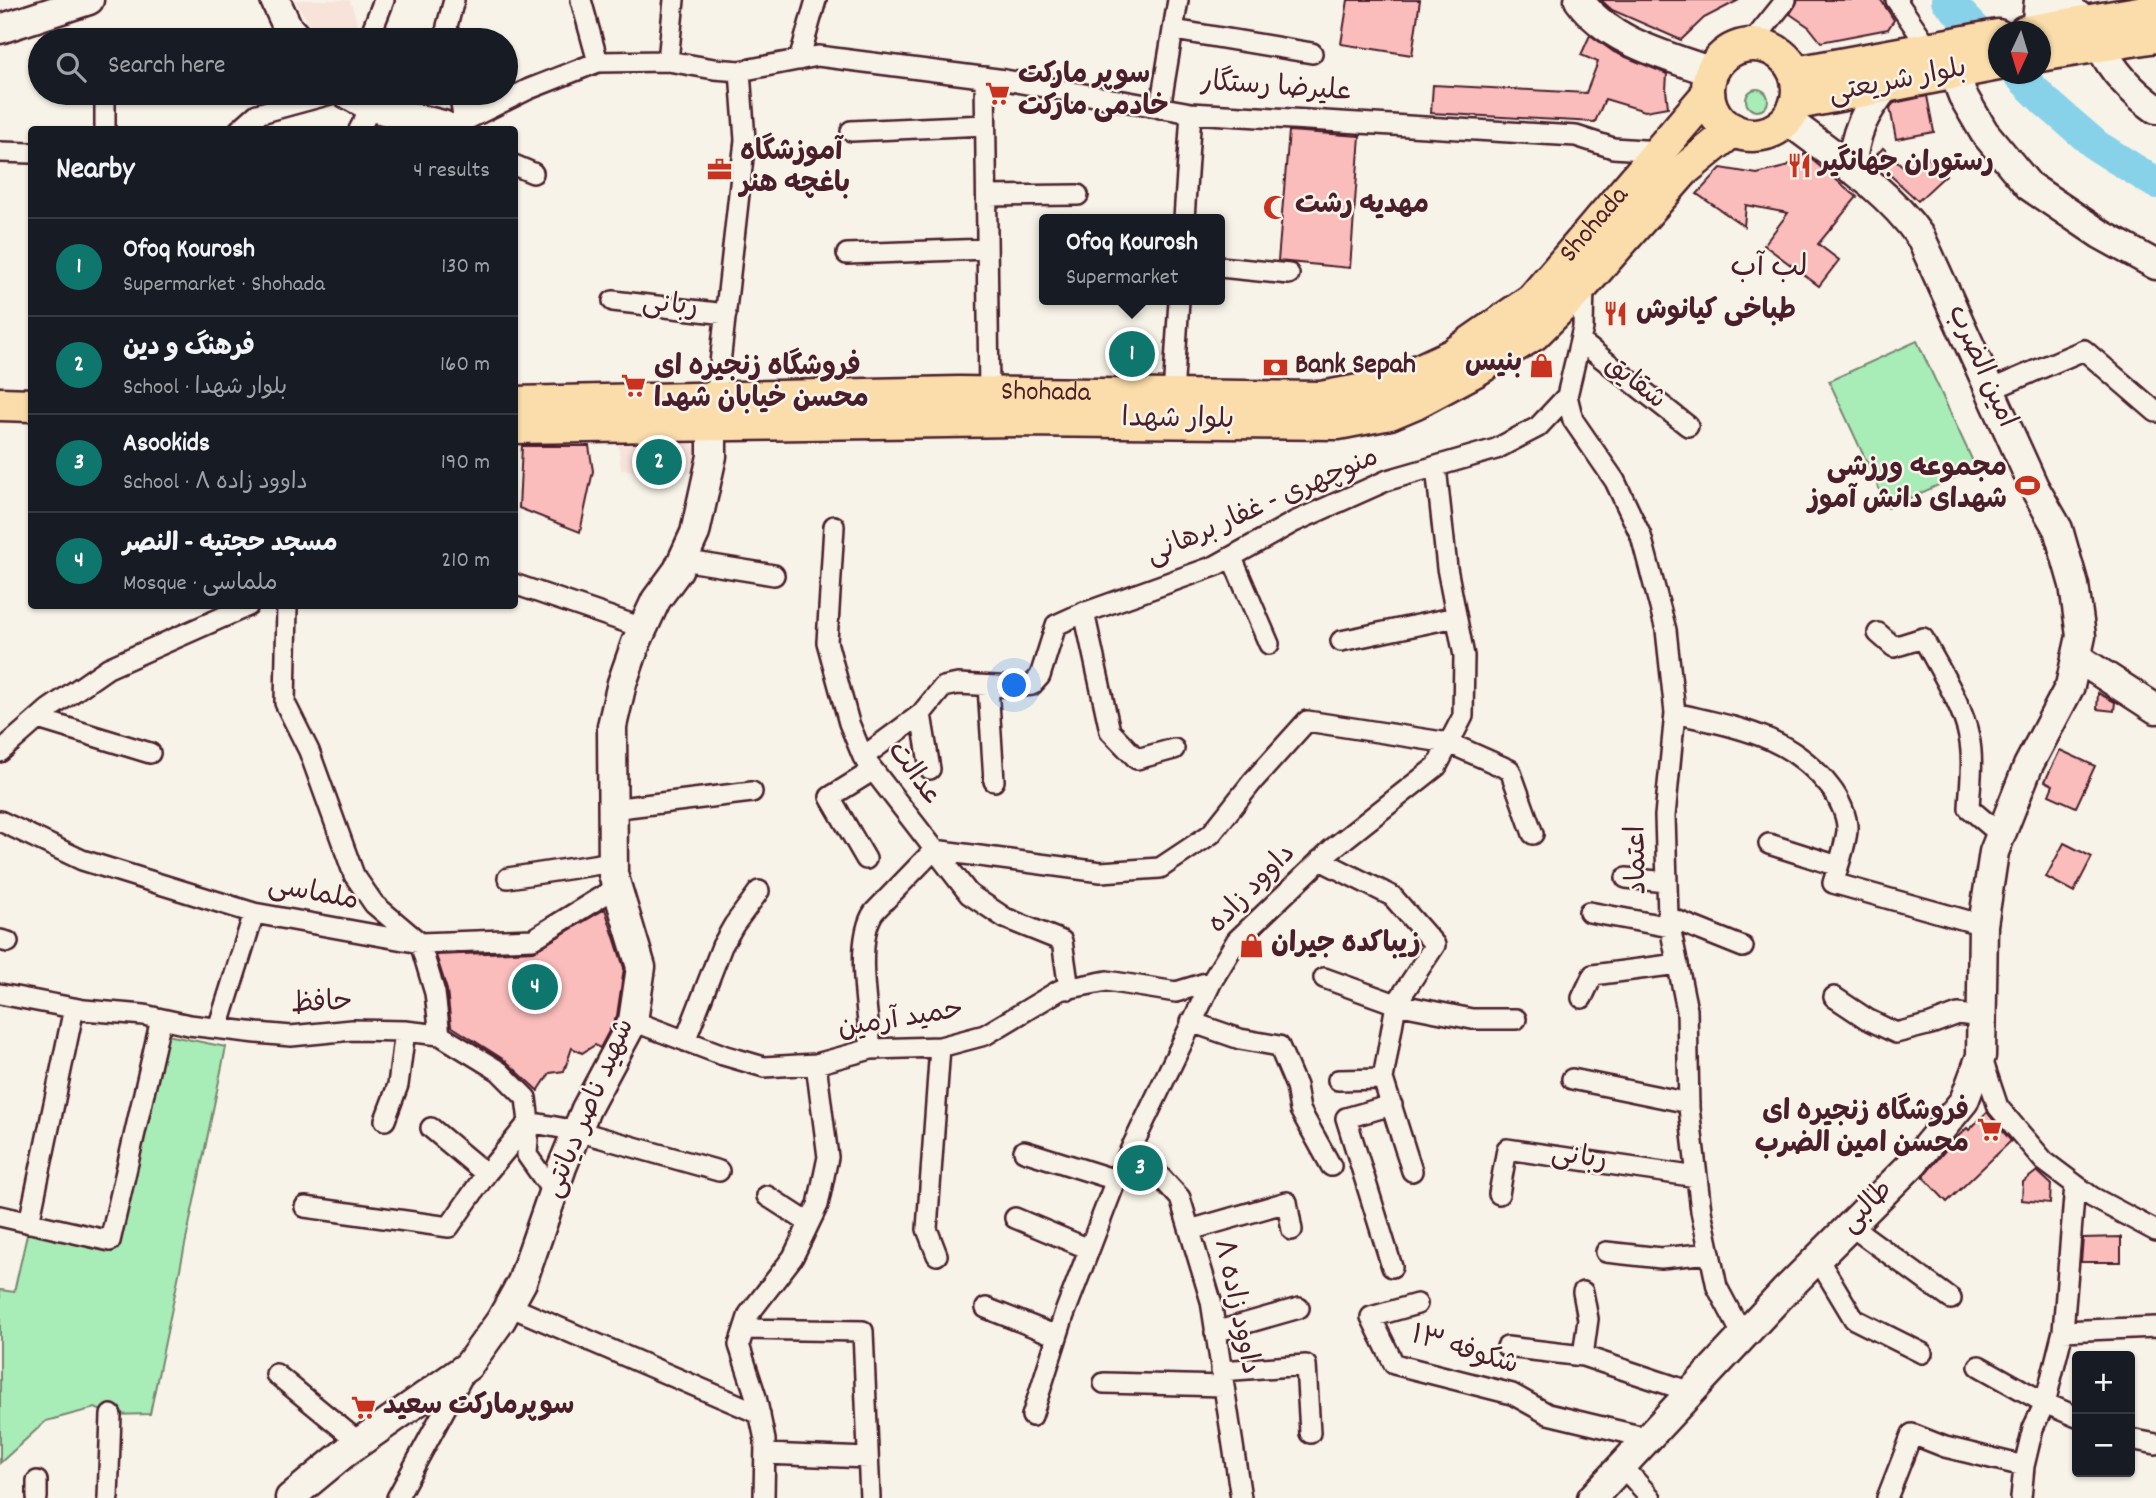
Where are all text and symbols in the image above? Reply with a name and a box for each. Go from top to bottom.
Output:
north arrow [1988,21,2051,84]
search box [28,28,518,105]
icon: search [52,48,90,86]
text: Search here [108,48,226,85]
street label: بلوار شریعتی [1826,50,1970,116]
place label: سوپر مارکت خادمی مارکت [1018,57,1169,129]
street label: علیرضا رستگار [1198,63,1353,114]
supermarket icon: سوپر مارکت خادمی مارکت [984,79,1012,107]
place label: آموزشگاه باغچه هنر [737,132,850,206]
place label: رستوران جهانگیر [1816,143,1994,185]
text: Nearby [56,150,134,193]
restaurant icon: رستوران جهانگیر [1785,151,1813,179]
text: 4 results [413,155,490,188]
office icon: آموزشگاه باغچه هنر [706,156,734,184]
street label: Shohada [1551,178,1640,273]
place label: مهدیه رشت [1295,187,1429,227]
mosque icon: مهدیه رشت [1261,193,1289,221]
popup [1039,214,1225,305]
text: Ofoq Kourosh [1066,225,1198,262]
text: Ofoq Kourosh [123,232,255,269]
district label: لب آب [1730,248,1808,291]
text: 1 [76,251,82,284]
text: 130 m [441,251,490,284]
text: Supermarket [1066,262,1178,295]
text: Supermarket · Shohada [123,269,325,302]
street label: ربانی [640,284,700,330]
place label: طباخی کیانوش [1636,293,1796,333]
restaurant icon: طباخی کیانوش [1602,299,1630,327]
street label: امین الضرب [1935,299,2025,435]
pin: 1 [1109,328,1155,380]
text: فرهنگ و دین [123,330,255,367]
place label: بنیس [1465,345,1522,385]
place label: فروشگاه زنجیره ای محسن خیابان شهدا [654,347,869,421]
place label: Bank Sepah [1295,347,1416,387]
street label: شقایق [1595,347,1673,421]
text: 2 [74,349,84,382]
text: 160 m [440,349,490,382]
shop icon: بنیس [1528,351,1556,379]
bank icon: Bank Sepah [1261,353,1289,381]
supermarket icon: فروشگاه زنجیره ای محسن خیابان شهدا [620,371,648,399]
text: School · بلوار شهدا [123,372,287,405]
street label: Shohada [1001,374,1092,415]
street label: بلوار شهدا [1121,400,1235,442]
text: Asookids [123,426,210,463]
pin: 2 [636,436,682,488]
street label: منوچهری - غفار برهانی [1140,439,1386,577]
text: 3 [74,447,84,480]
text: 190 m [441,447,490,480]
place label: مجموعه ورزشی شهدای دانش آموز [1805,450,2007,522]
text: School · داوود زاده ۸ [123,467,308,500]
sports icon: مجموعه ورزشی شهدای دانش آموز [2013,472,2041,500]
text: مسجد حجتیه - النصر [123,526,338,563]
text: 4 [74,545,84,578]
text: 210 m [441,545,490,578]
text: Mosque · ملماسی [123,568,278,601]
your location [997,668,1031,702]
street label: عدالت [876,734,950,816]
street label: اعتماد [1618,825,1660,895]
street label: داوود زاده [1200,836,1306,944]
street label: ملماسی [264,867,362,923]
place label: زیباکده جیران [1271,926,1421,966]
shop icon: زیباکده جیران [1237,932,1265,960]
pin: 4 [512,961,558,1013]
street label: حافظ [290,983,354,1027]
street label: حمید آرمین [835,991,967,1051]
street label: شهید ناصر دیانتی [535,1013,647,1205]
place label: فروشگاه زنجیره ای محسن امین الضرب [1755,1092,1969,1166]
supermarket icon: فروشگاه زنجیره ای محسن امین الضرب [1975,1116,2003,1144]
street label: ربانی [1548,1135,1610,1183]
pin: 3 [1117,1142,1163,1194]
street label: طالبی [1832,1172,1904,1244]
street label: داوود زاده ۸ [1201,1236,1269,1378]
street label: شکوفه ۱۳ [1405,1317,1523,1387]
map controls [2072,1351,2135,1477]
button: + [2072,1351,2135,1414]
place label: سوپرمارکت سعید [383,1388,574,1428]
supermarket icon: سوپرمارکت سعید [349,1394,377,1422]
button: − [2072,1414,2135,1477]

